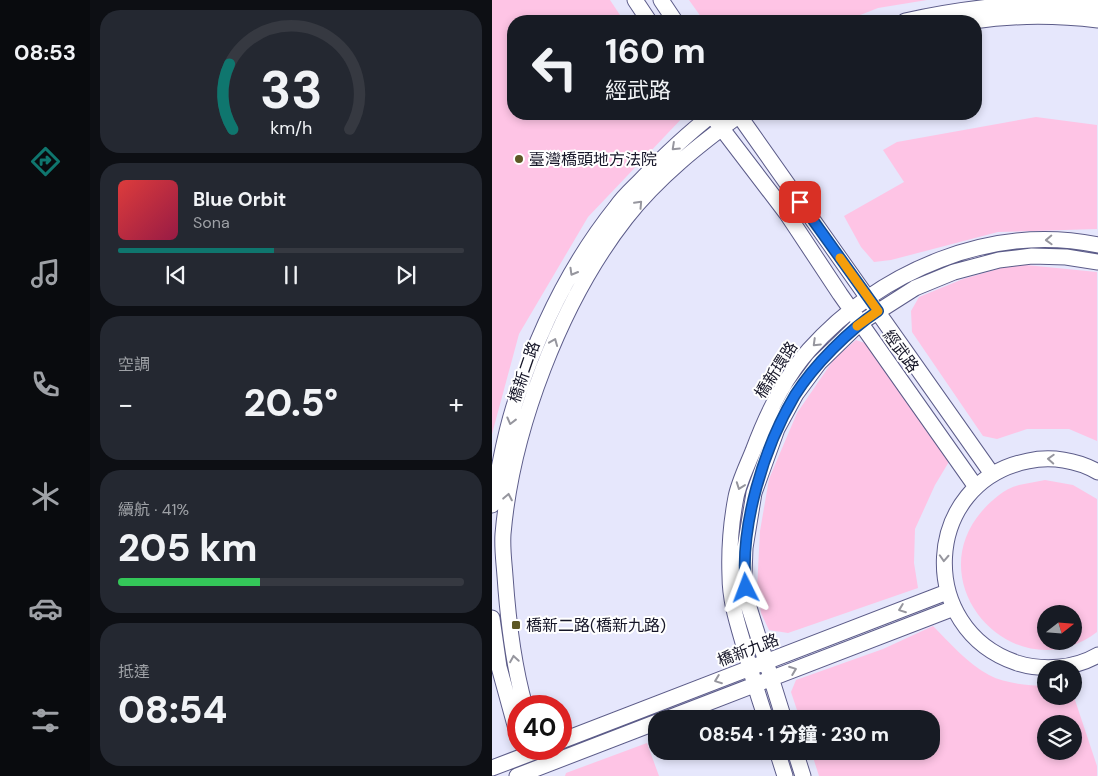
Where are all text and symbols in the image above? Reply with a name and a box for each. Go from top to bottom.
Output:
text: 160 m [605,28,706,74]
icon: left [522,35,587,100]
text: 08:53 [14,38,76,67]
text: 33 [260,56,322,124]
text: 經武路 [605,76,671,105]
text: km/h [270,116,312,140]
one-way arrow [672,141,681,150]
icon: directions [28,144,63,179]
place label: 臺灣橋頭地方法院 [529,149,657,170]
marker: 臺灣橋頭地方法院 [513,153,525,165]
pin [779,181,821,223]
text: Blue Orbit [193,187,286,212]
icon: arrive [786,188,814,216]
one-way arrow [633,201,642,210]
text: Sona [193,212,230,233]
one-way arrow [1045,235,1052,245]
icon: music [28,256,63,291]
icon: previous [162,261,190,289]
icon: pause [277,261,305,289]
icon: next [392,261,420,289]
one-way arrow [570,267,580,276]
street label: 經武路 [878,325,924,377]
street label: 橋新環路 [750,337,802,403]
one-way arrow [812,337,821,346]
street label: 橋新二路 [504,338,544,406]
one-way arrow [547,338,558,347]
text: 空調 [118,354,150,375]
icon: phone [28,367,63,402]
text: 20.5° [244,378,338,428]
text: − [118,386,133,423]
text: + [449,386,464,423]
one-way arrow [506,417,516,425]
one-way arrow [1047,454,1055,465]
icon: climate [28,479,63,514]
one-way arrow [736,481,746,489]
one-way arrow [503,493,513,502]
text: 續航 · 41% [118,499,189,520]
text: 205 km [118,523,257,573]
one-way arrow [939,554,950,562]
position arrow [719,561,771,613]
icon: car [28,591,63,626]
one-way arrow [898,603,907,613]
north arrow [1037,605,1082,650]
map controls [1037,605,1082,760]
place label: 橋新二路(橋新九路) [526,615,666,636]
marker: 橋新二路(橋新九路) [510,619,522,631]
street label: 橋新九路 [714,629,782,671]
one-way arrow [510,654,520,663]
button: sound [1037,660,1082,705]
text: 抵達 [118,661,150,682]
one-way arrow [788,666,797,676]
one-way arrow [714,674,723,685]
text: 08:54 [118,685,227,735]
speed limit sign: 40 [507,695,572,760]
icon: filters [28,703,63,738]
button: layers [1037,715,1082,760]
text: 08:54 · 1 分鐘 · 230 m [699,722,889,747]

